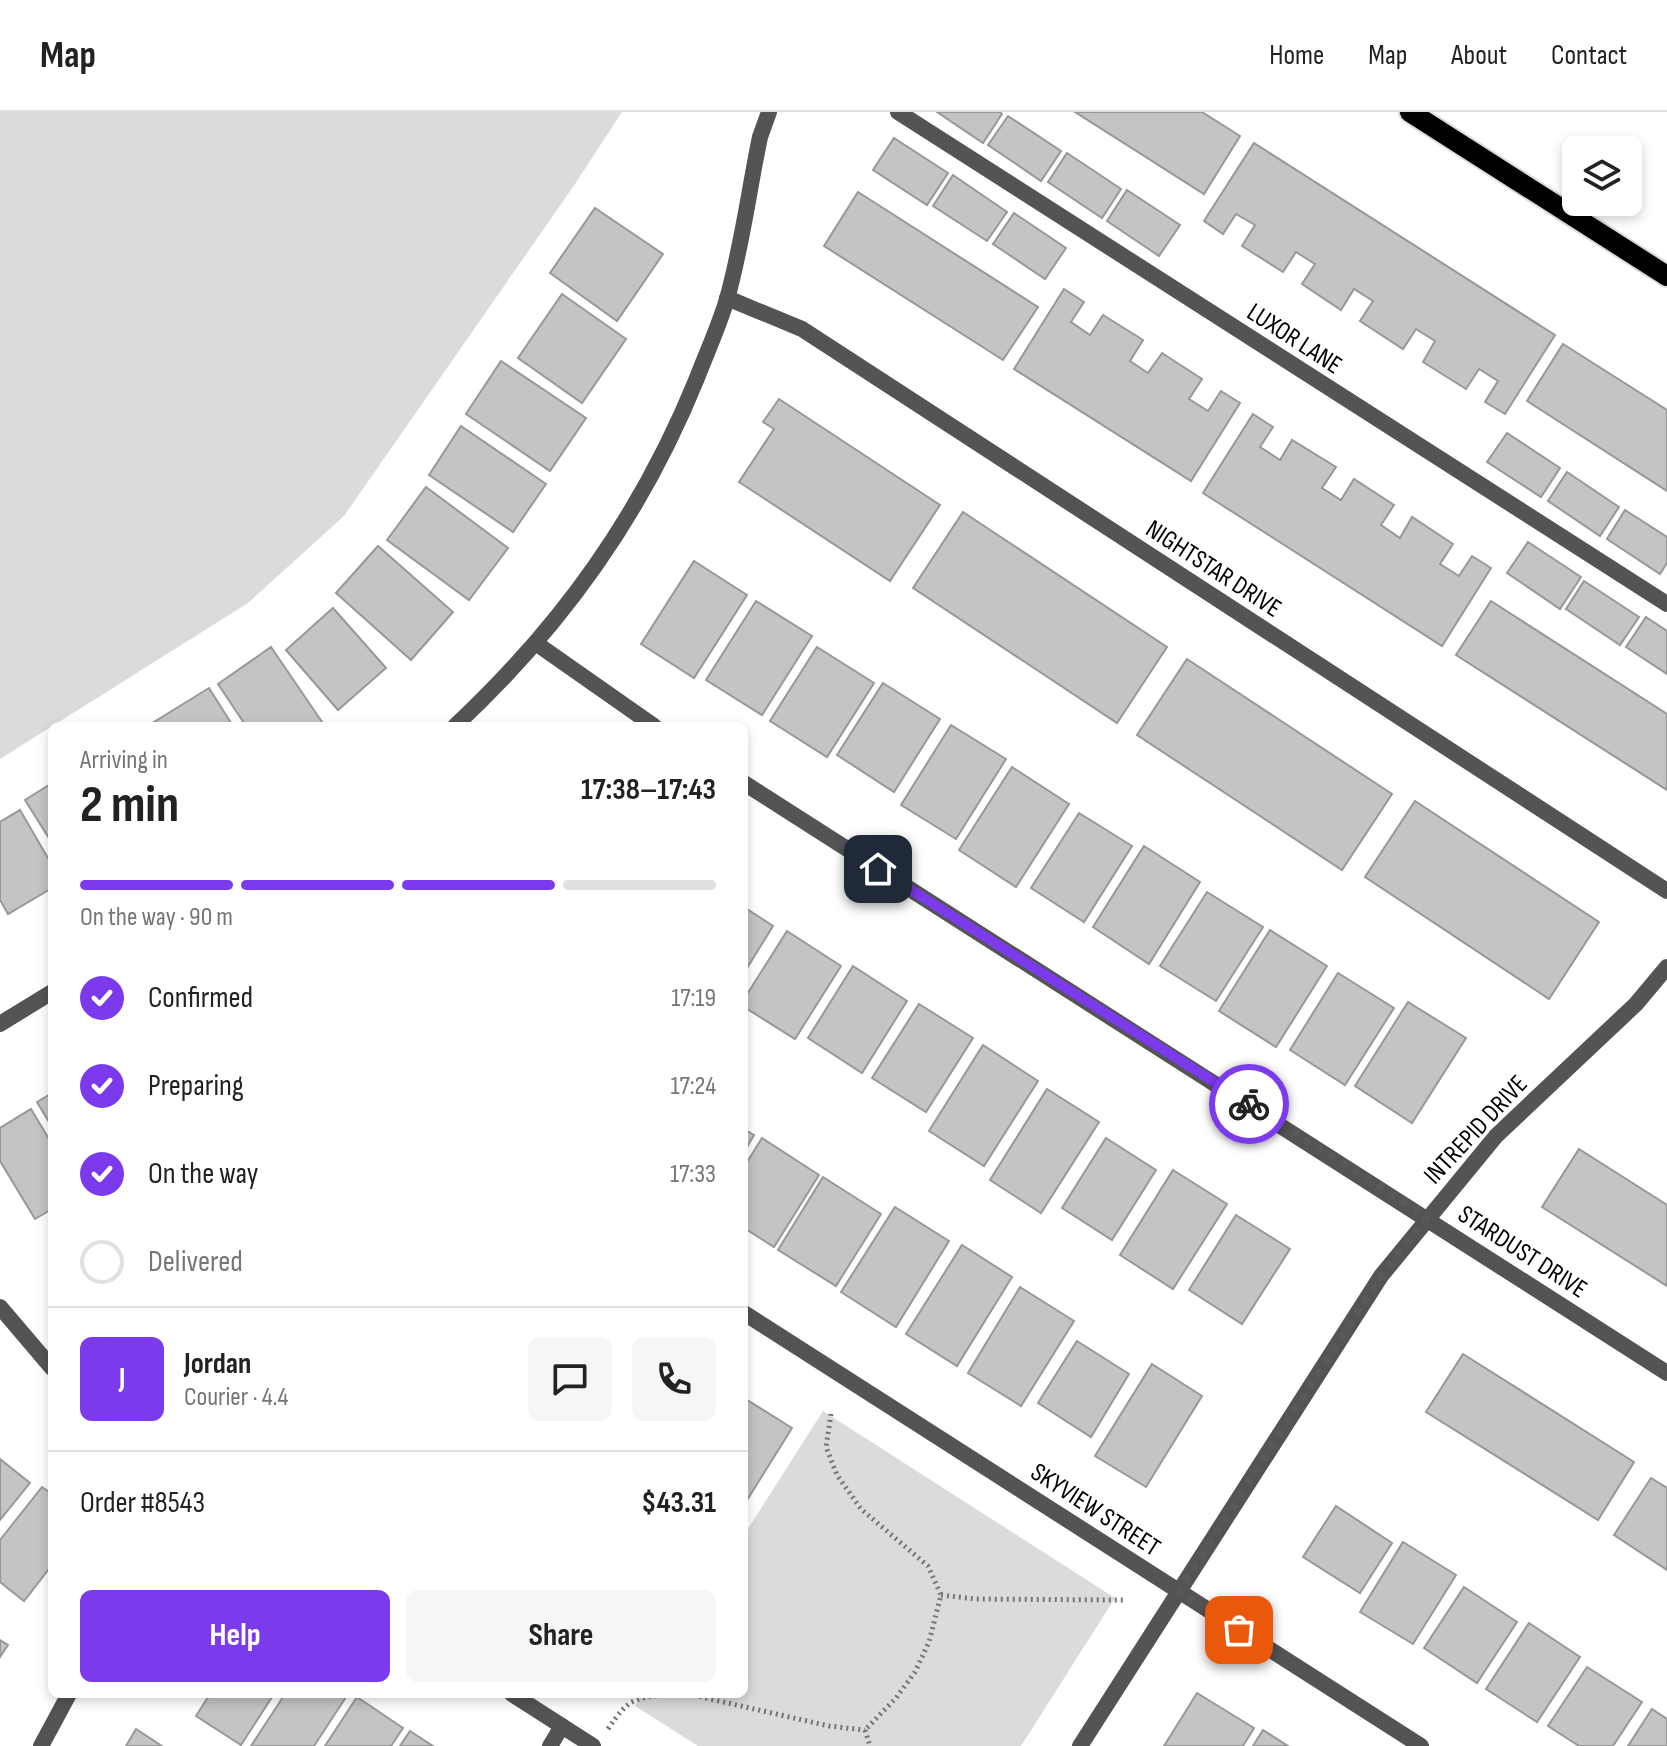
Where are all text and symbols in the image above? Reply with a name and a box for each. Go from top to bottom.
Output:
text: Map [40,33,96,78]
text: Home [1269,39,1324,72]
text: Map [1368,39,1407,72]
text: About [1451,39,1507,72]
text: Contact [1551,39,1627,72]
map controls [1562,136,1642,216]
button: layers [1562,136,1642,216]
street label: LUXOR LANE [1241,297,1347,381]
street label: NIGHTSTAR DRIVE [1140,514,1287,625]
text: Arriving in [80,745,168,776]
text: 17:38–17:43 [581,772,716,808]
text: 2 min [80,774,179,837]
pin [844,835,912,903]
icon: home [856,847,900,891]
text: On the way · 90 m [80,902,233,933]
icon: check [80,976,124,1020]
text: Confirmed [148,980,253,1016]
text: 17:19 [671,983,716,1014]
icon: check [80,1064,124,1108]
courier [1209,1064,1289,1144]
text: Preparing [148,1068,244,1104]
street label: INTREPID DRIVE [1418,1069,1534,1191]
text: 17:24 [670,1071,716,1102]
icon: bike [1227,1082,1271,1126]
icon: check [80,1152,124,1196]
text: On the way [148,1156,258,1192]
text: 17:33 [670,1159,716,1190]
street label: STARDUST DRIVE [1452,1199,1592,1305]
text: Delivered [148,1244,243,1280]
button: chat [528,1337,612,1421]
button: phone [632,1337,716,1421]
text: Jordan [184,1346,251,1382]
text: J [119,1361,125,1397]
text: Courier · 4.4 [184,1382,288,1413]
street label: SKYVIEW STREET [1025,1457,1166,1564]
text: Order #8543 [80,1485,205,1521]
text: $43.31 [641,1485,716,1521]
button: Help [80,1590,390,1682]
button: Share [406,1590,716,1682]
pin [1205,1596,1273,1664]
icon: bag [1217,1608,1261,1652]

